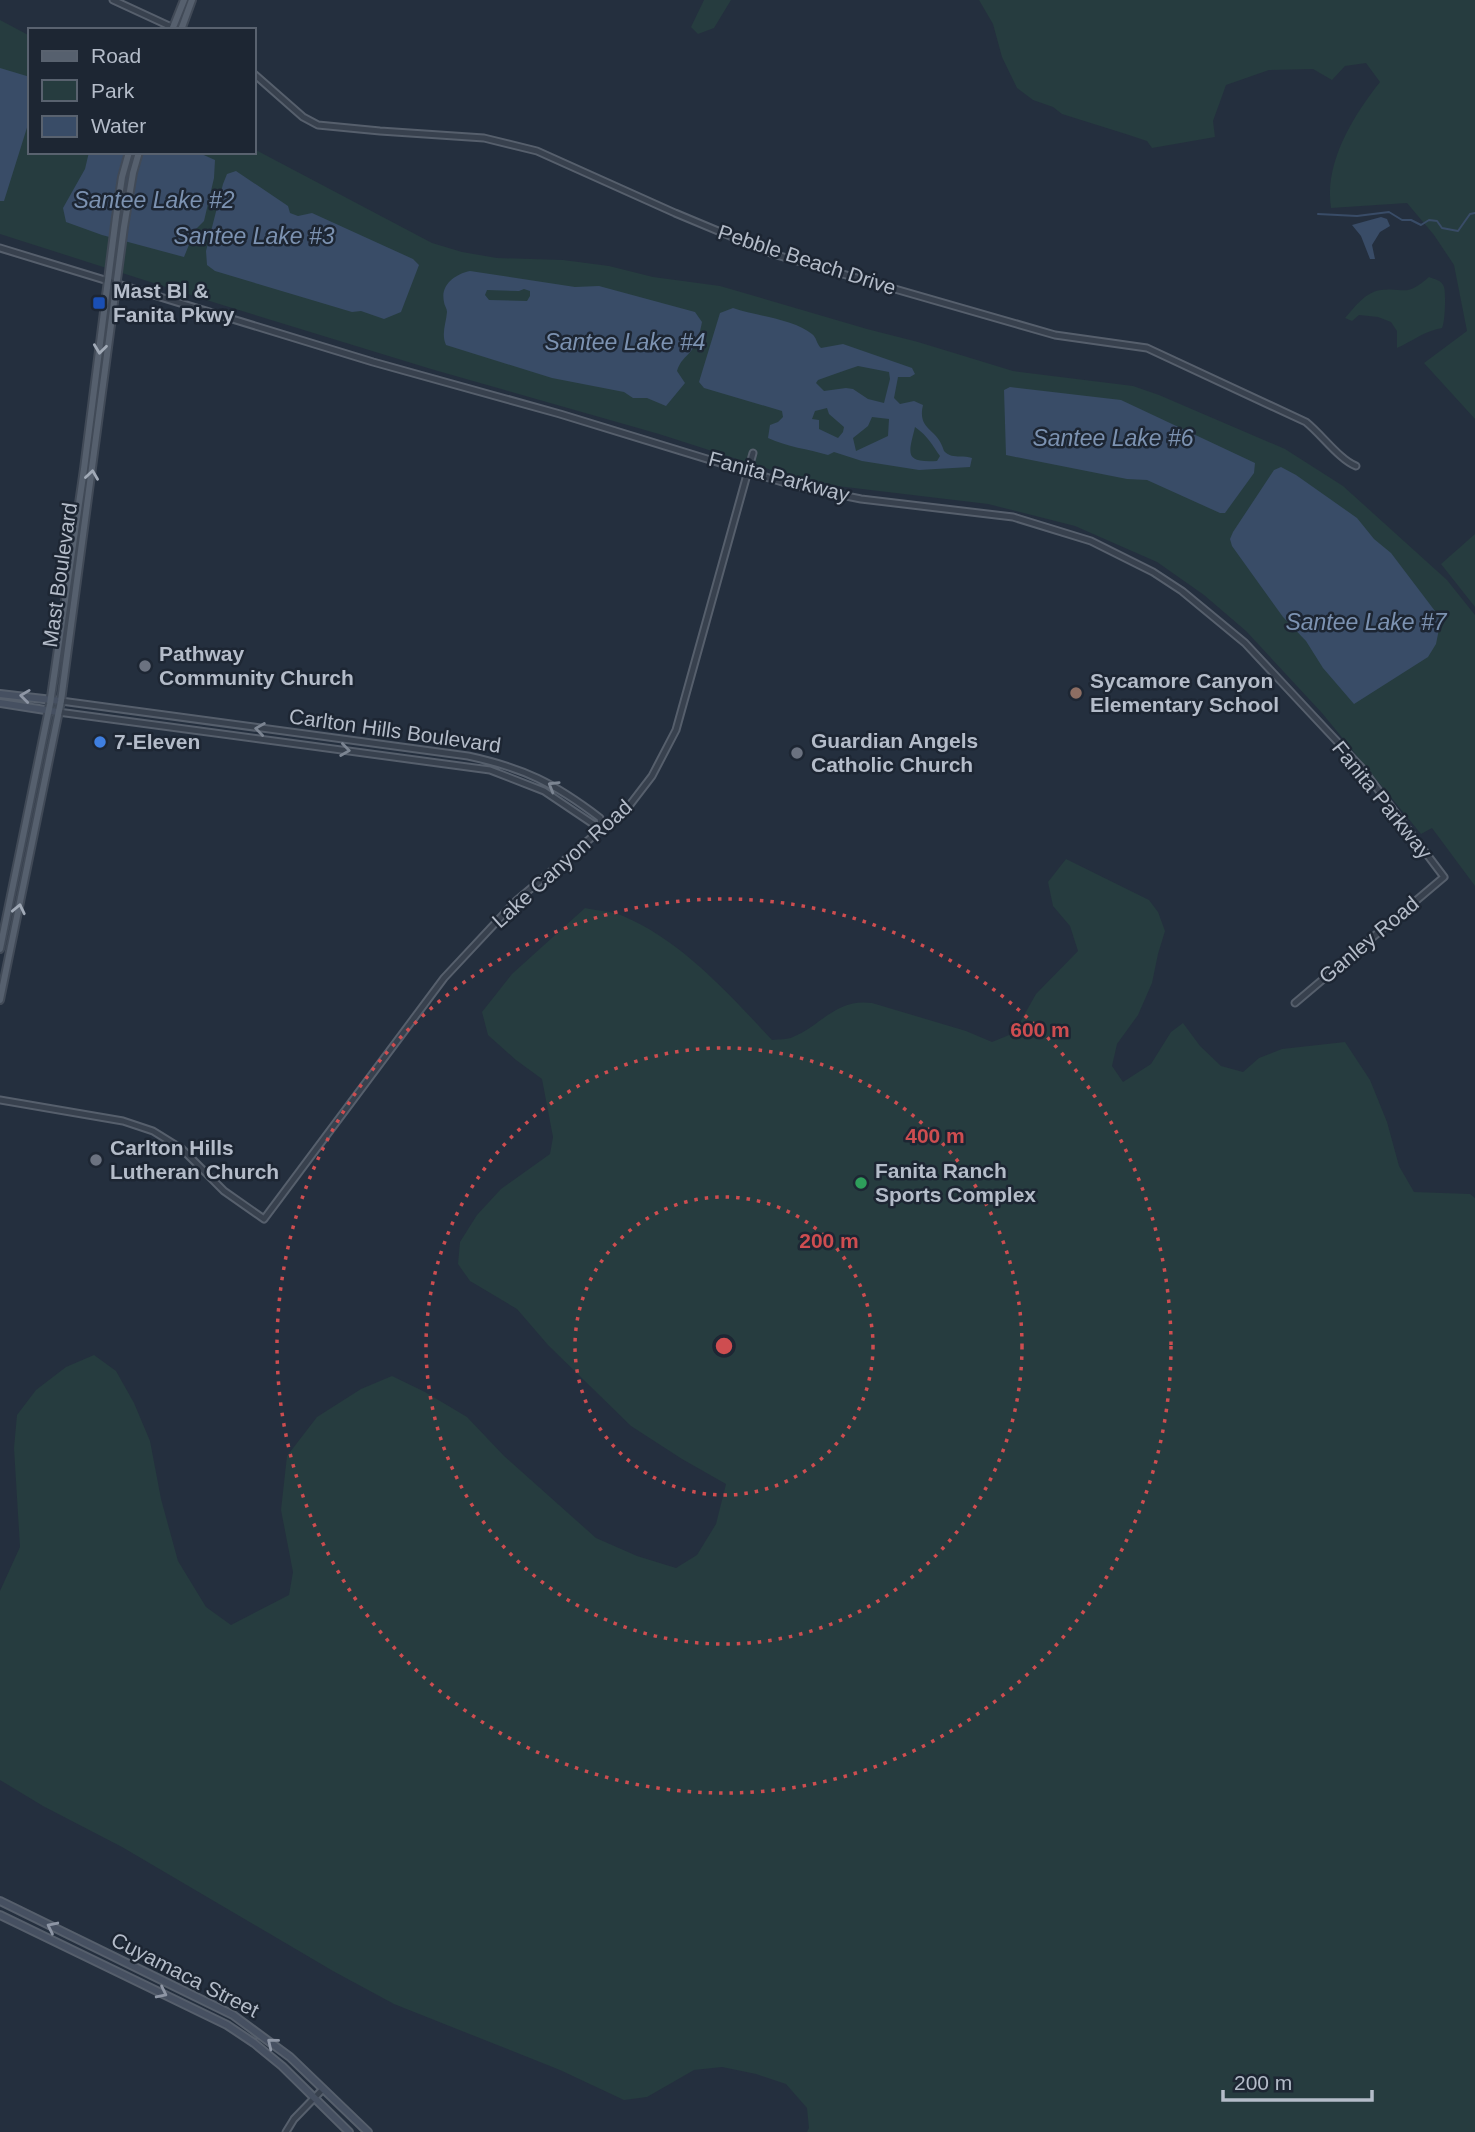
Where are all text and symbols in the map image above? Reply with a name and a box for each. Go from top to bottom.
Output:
legend [28,28,256,154]
text: Road [91,44,141,67]
text: Park [91,79,135,102]
text: Water [91,114,146,137]
water label: Santee Lake #2 [73,187,235,213]
street label: Pebble Beach Drive [715,220,899,299]
water label: Santee Lake #3 [173,223,335,249]
place label: Mast Bl & Fanita Pkwy [113,279,235,326]
marker: Mast Bl & Fanita Pkwy [91,295,107,311]
water label: Santee Lake #4 [544,329,706,355]
one-way arrow [92,343,107,355]
water label: Santee Lake #6 [1032,425,1194,451]
street label: Fanita Parkway [706,447,852,506]
one-way arrow [84,469,99,480]
street label: Mast Boulevard [38,501,81,649]
water label: Santee Lake #7 [1285,609,1448,635]
place label: Pathway Community Church [159,642,354,689]
marker: Pathway Community Church [137,658,153,674]
place label: Sycamore Canyon Elementary School [1090,669,1279,716]
marker: Sycamore Canyon Elementary School [1068,685,1084,701]
one-way arrow [19,689,31,704]
street label: Carlton Hills Boulevard [288,704,502,757]
one-way arrow [254,721,266,736]
place label: Guardian Angels Catholic Church [811,729,978,776]
place label: 7-Eleven [114,730,200,753]
marker: 7-Eleven [92,734,108,750]
street label: Fanita Parkway [1328,736,1437,864]
one-way arrow [339,742,351,757]
marker: Guardian Angels Catholic Church [789,745,805,761]
one-way arrow [548,781,561,794]
street label: Lake Canyon Road [487,795,636,932]
street label: Ganley Road [1314,891,1423,988]
one-way arrow [10,903,25,915]
text: 600 m [1010,1018,1070,1041]
text: 400 m [905,1124,965,1147]
place label: Carlton Hills Lutheran Church [110,1136,279,1183]
marker: Carlton Hills Lutheran Church [88,1152,104,1168]
place label: Fanita Ranch Sports Complex [875,1159,1036,1206]
marker: Fanita Ranch Sports Complex [853,1175,869,1191]
text: 200 m [799,1229,859,1252]
centre of rings [712,1334,736,1358]
one-way arrow [47,1921,59,1935]
street label: Cuyamaca Street [108,1927,263,2022]
one-way arrow [155,1985,167,1999]
one-way arrow [268,2039,281,2051]
scale bar [1223,2058,1372,2102]
text: 200 m [1234,2071,1292,2094]

